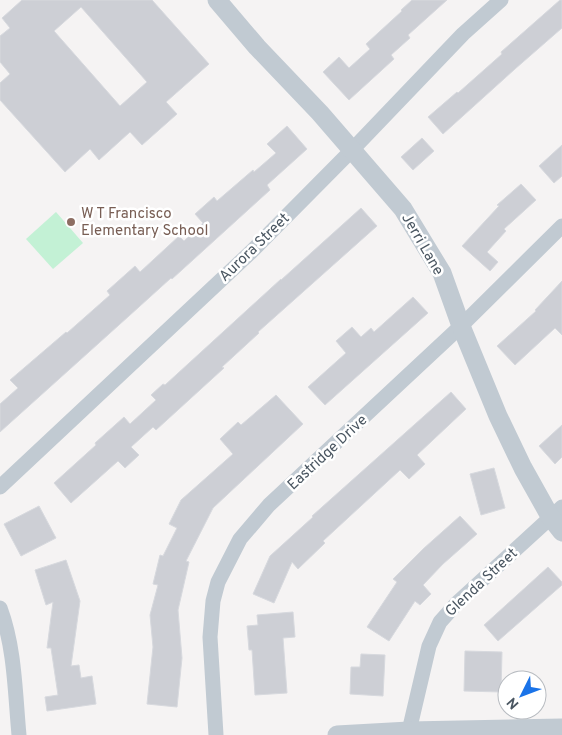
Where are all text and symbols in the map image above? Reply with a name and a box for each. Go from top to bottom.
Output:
place label: W T Francisco Elementary School [81,205,208,241]
street label: Aurora Street [216,210,294,286]
street label: Jerri Lane [396,210,447,279]
marker: W T Francisco Elementary School [65,216,77,228]
street label: Eastridge Drive [284,411,372,495]
street label: Glenda Street [442,545,522,622]
north arrow [497,670,547,720]
text: N [504,693,523,712]

